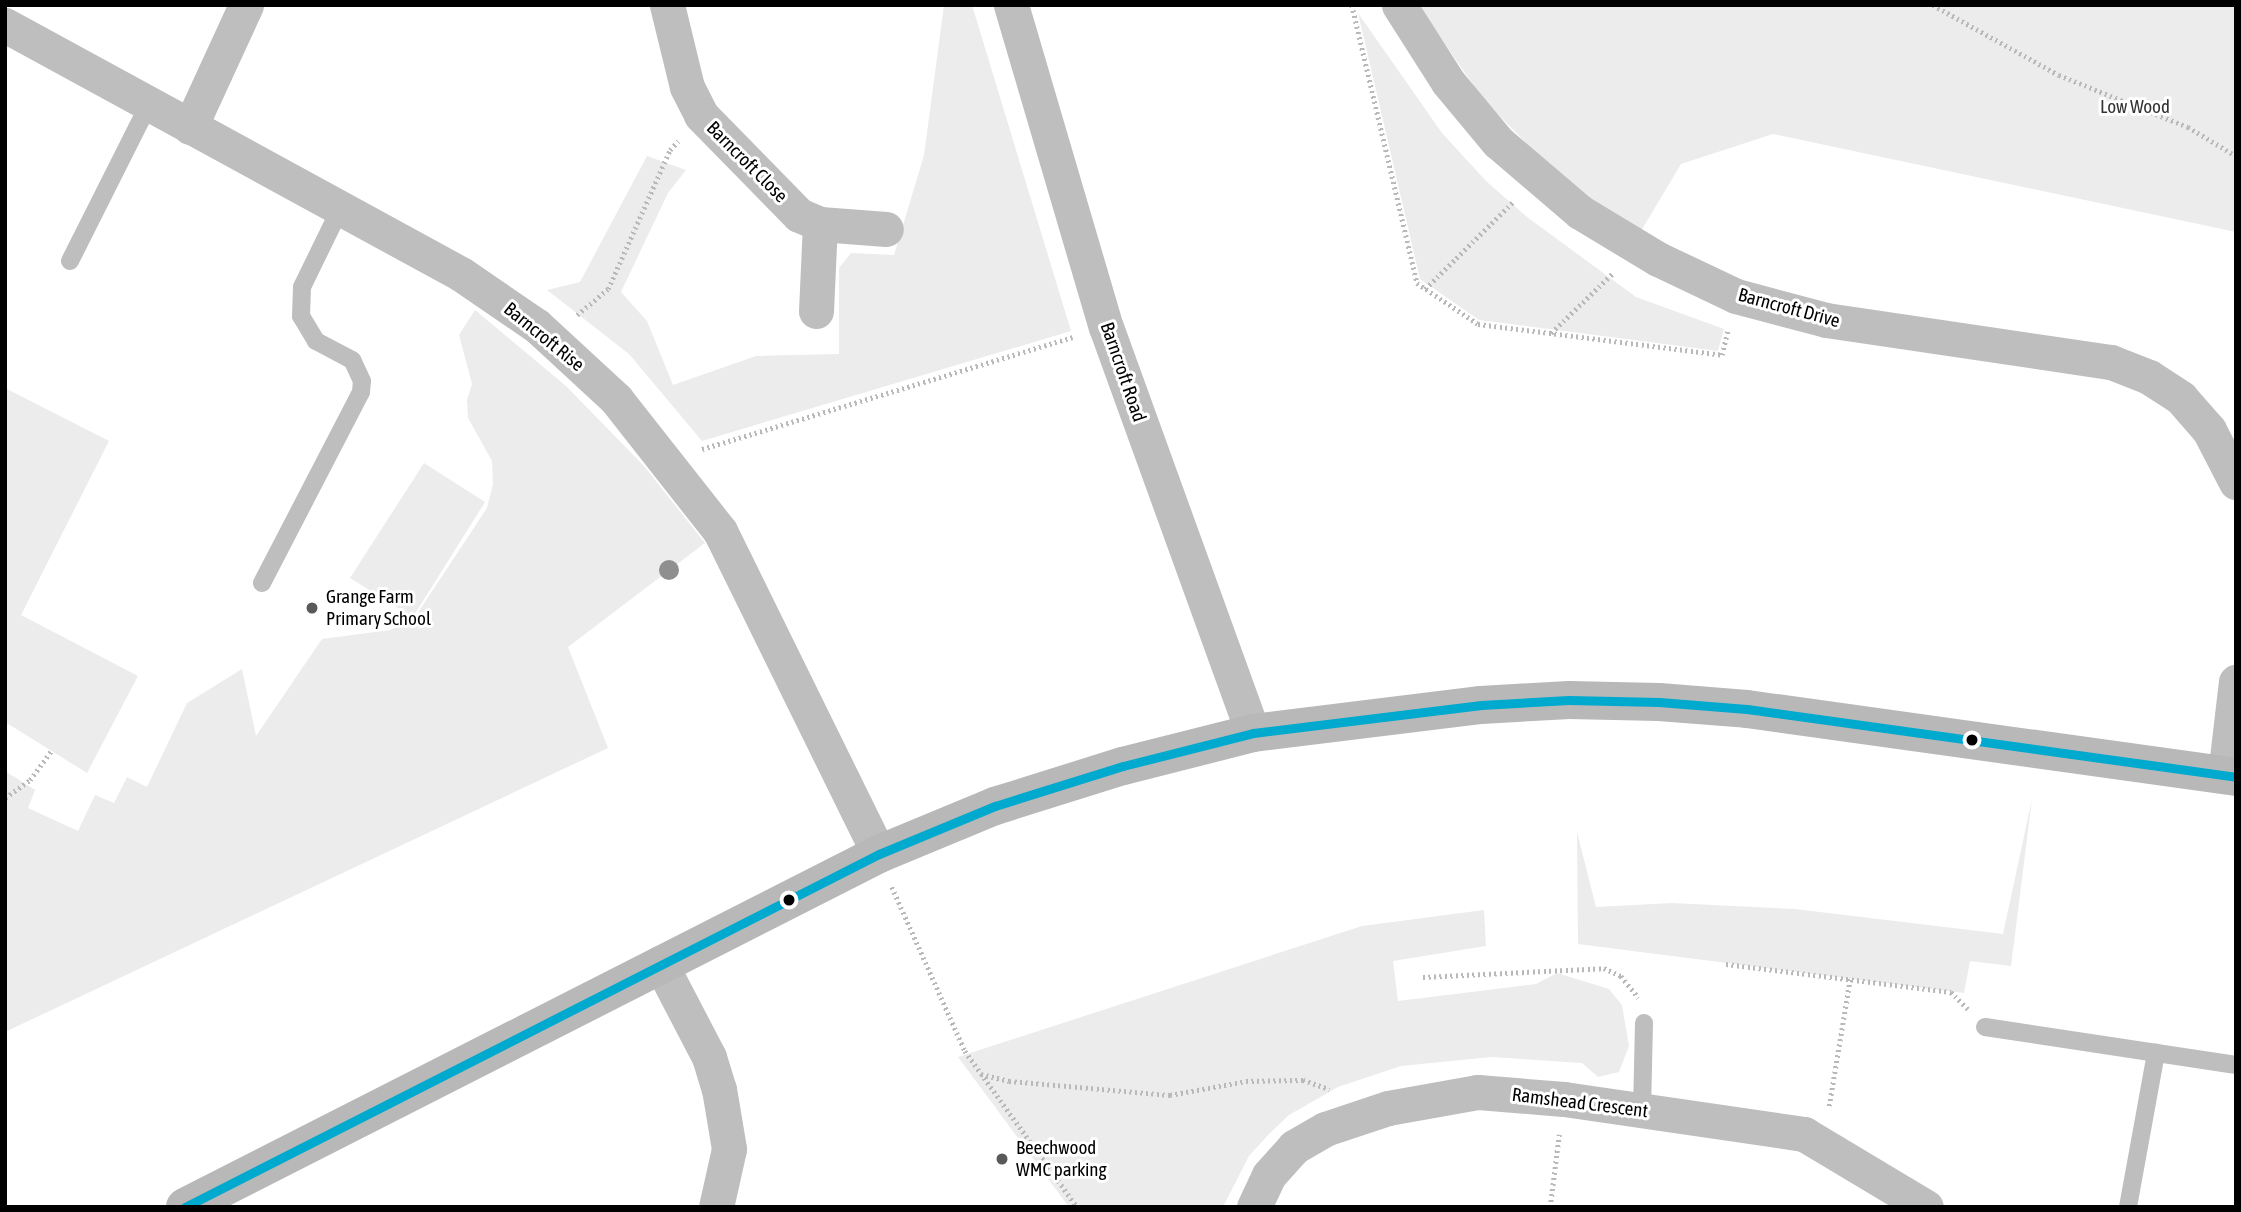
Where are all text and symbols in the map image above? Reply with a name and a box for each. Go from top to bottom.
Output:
park label: Low Wood [2100,96,2170,118]
street label: Barncroft Close [702,117,792,207]
street label: Barncroft Drive [1736,283,1842,333]
street label: Barncroft Rise [499,298,589,376]
street label: Barncroft Road [1095,319,1151,425]
place label: Grange Farm Primary School [326,586,431,630]
marker: Grange Farm Primary School [304,600,320,616]
unlabelled marker [1965,733,1979,747]
unlabelled marker [782,893,796,907]
street label: Ramshead Crescent [1511,1083,1649,1123]
place label: Beechwood WMC parking [1016,1137,1107,1181]
marker: Beechwood WMC parking [994,1151,1010,1167]

